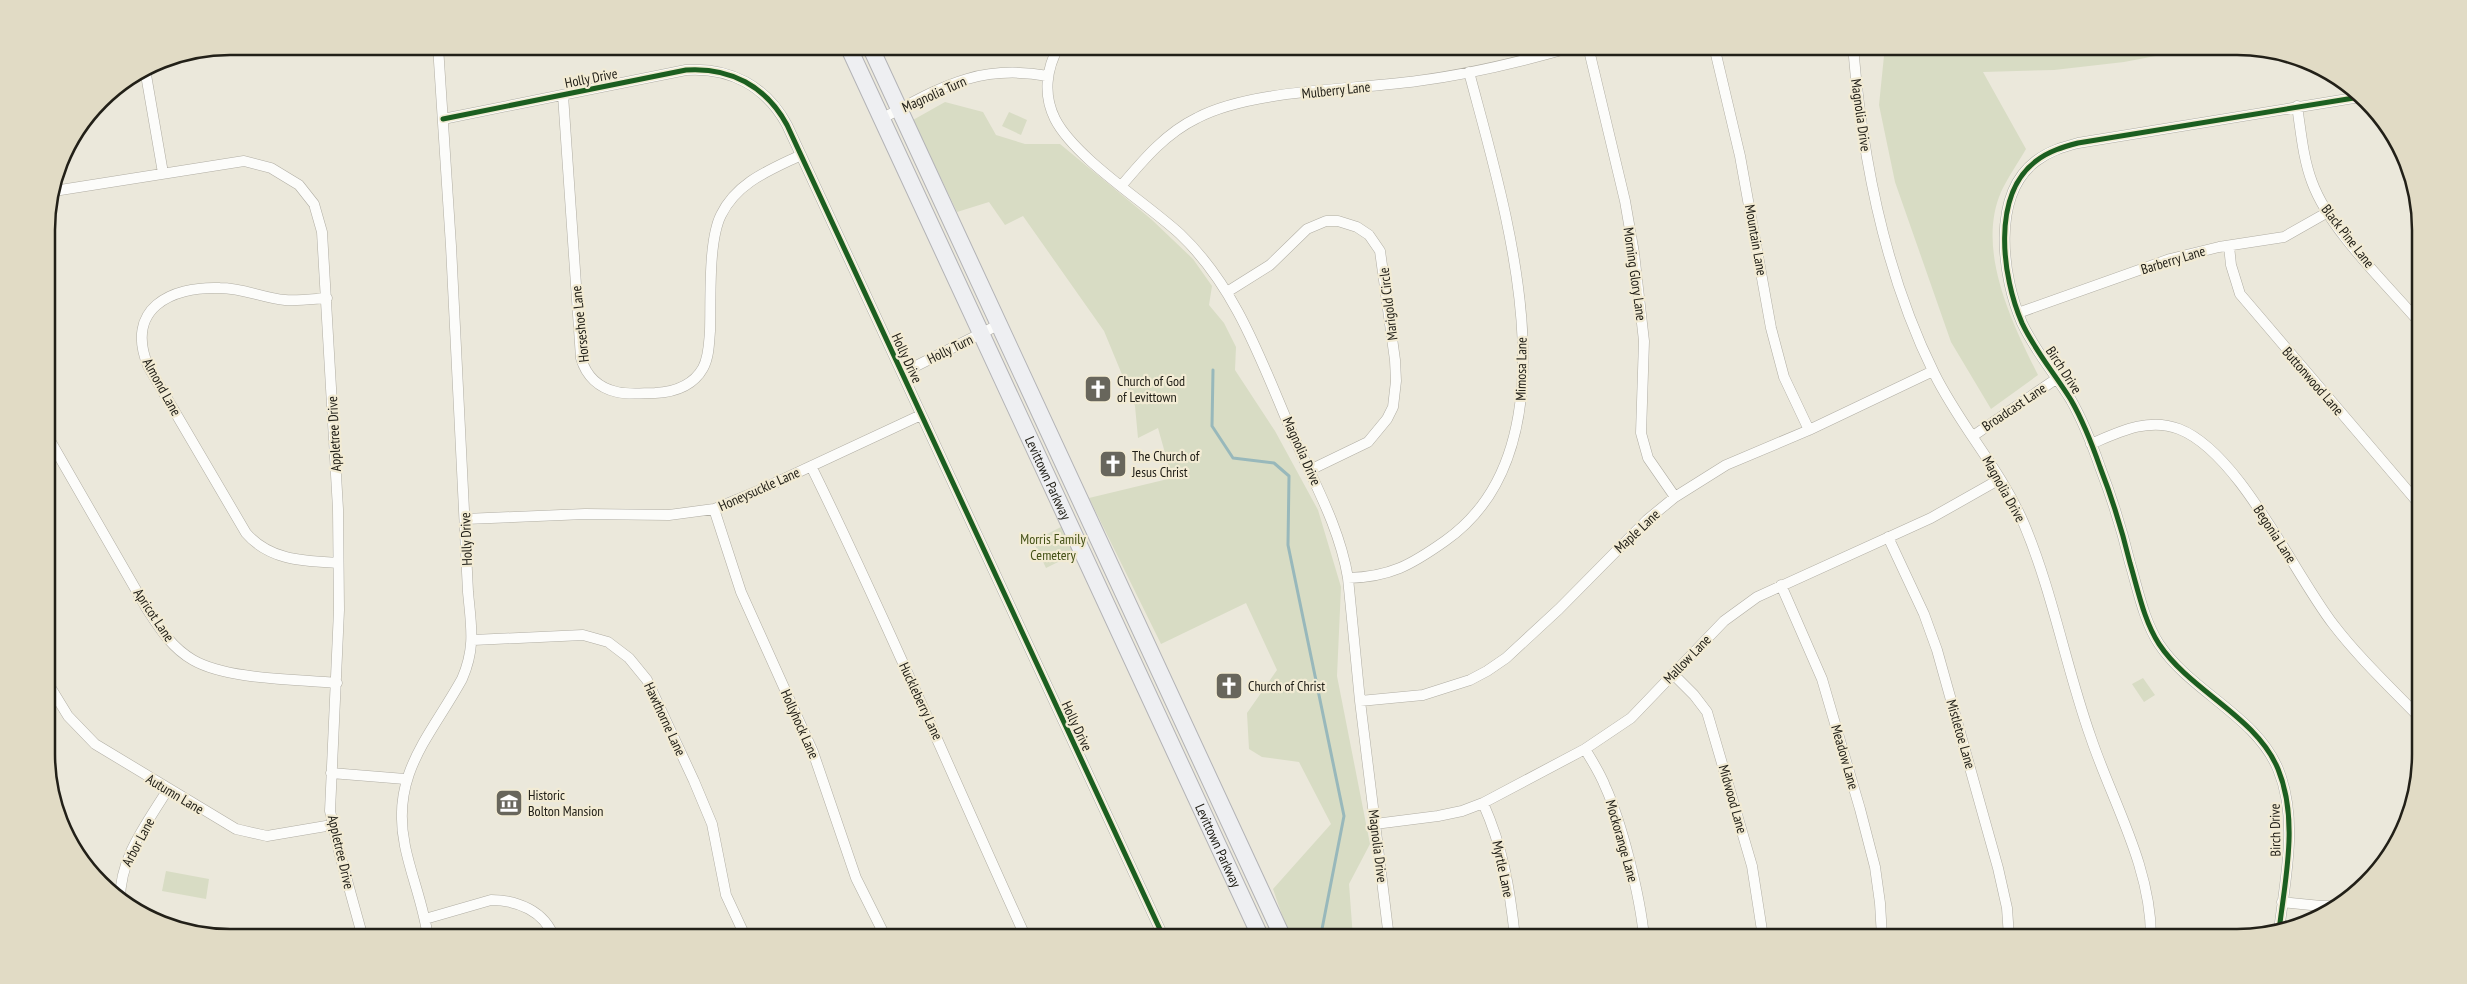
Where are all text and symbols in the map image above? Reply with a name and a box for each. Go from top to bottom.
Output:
street label: Holly Drive [563,64,619,92]
street label: Magnolia Turn [899,72,969,116]
street label: Mulberry Lane [1301,77,1371,103]
street label: Magnolia Drive [1847,78,1875,153]
street label: Black Pine Lane [2318,201,2379,272]
street label: Mountain Lane [1741,203,1771,277]
street label: Morning Glory Lane [1620,226,1650,322]
street label: Barberry Lane [2139,242,2208,278]
street label: Marigold Circle [1375,266,1401,341]
street label: Horseshoe Lane [567,285,593,363]
street label: Holly Drive [888,330,927,386]
street label: Holly Turn [924,330,976,368]
street label: Mimosa Lane [1511,337,1531,401]
street label: Birch Drive [2042,343,2086,397]
street label: Buttonwood Lane [2278,343,2348,419]
street label: Almond Lane [139,355,185,419]
place label: Church of God of Levittown [1117,372,1185,406]
church icon: Church of God of Levittown [1083,374,1113,404]
street label: Broadcast Lane [1979,379,2050,435]
street label: Appletree Drive [323,396,345,472]
street label: Magnolia Drive [1279,414,1325,488]
street label: Levittown Parkway [1021,433,1075,523]
place label: The Church of Jesus Christ [1131,447,1200,481]
church icon: The Church of Jesus Christ [1098,449,1128,479]
street label: Magnolia Drive [1978,453,2030,526]
street label: Honeysuckle Lane [716,463,803,515]
street label: Begonia Lane [2250,502,2300,566]
street label: Maple Lane [1610,505,1664,557]
street label: Holly Drive [456,512,476,566]
park label: Morris Family Cemetery [1020,530,1086,564]
street label: Apricot Lane [130,585,178,645]
street label: Mallow Lane [1659,631,1715,687]
street label: Huckleberry Lane [895,659,947,743]
church icon: Church of Christ [1214,671,1244,701]
place label: Church of Christ [1248,677,1325,695]
street label: Hawthorne Lane [640,679,690,759]
street label: Hollyhock Lane [777,687,823,762]
street label: Mistletoe Lane [1943,697,1980,771]
street label: Holly Drive [1058,698,1097,754]
street label: Meadow Lane [1827,723,1863,792]
street label: Midwood Lane [1715,763,1751,836]
street label: Autumn Lane [143,770,207,818]
place label: Historic Bolton Mansion [528,786,603,820]
museum icon: Historic Bolton Mansion [494,788,524,818]
street label: Mockorange Lane [1602,798,1642,884]
street label: Levittown Parkway [1191,801,1246,891]
street label: Birch Drive [2266,803,2284,857]
street label: Magnolia Drive [1365,809,1391,884]
street label: Appletree Drive [324,813,358,891]
street label: Arbor Lane [118,814,158,869]
street label: Myrtle Lane [1488,839,1518,899]

